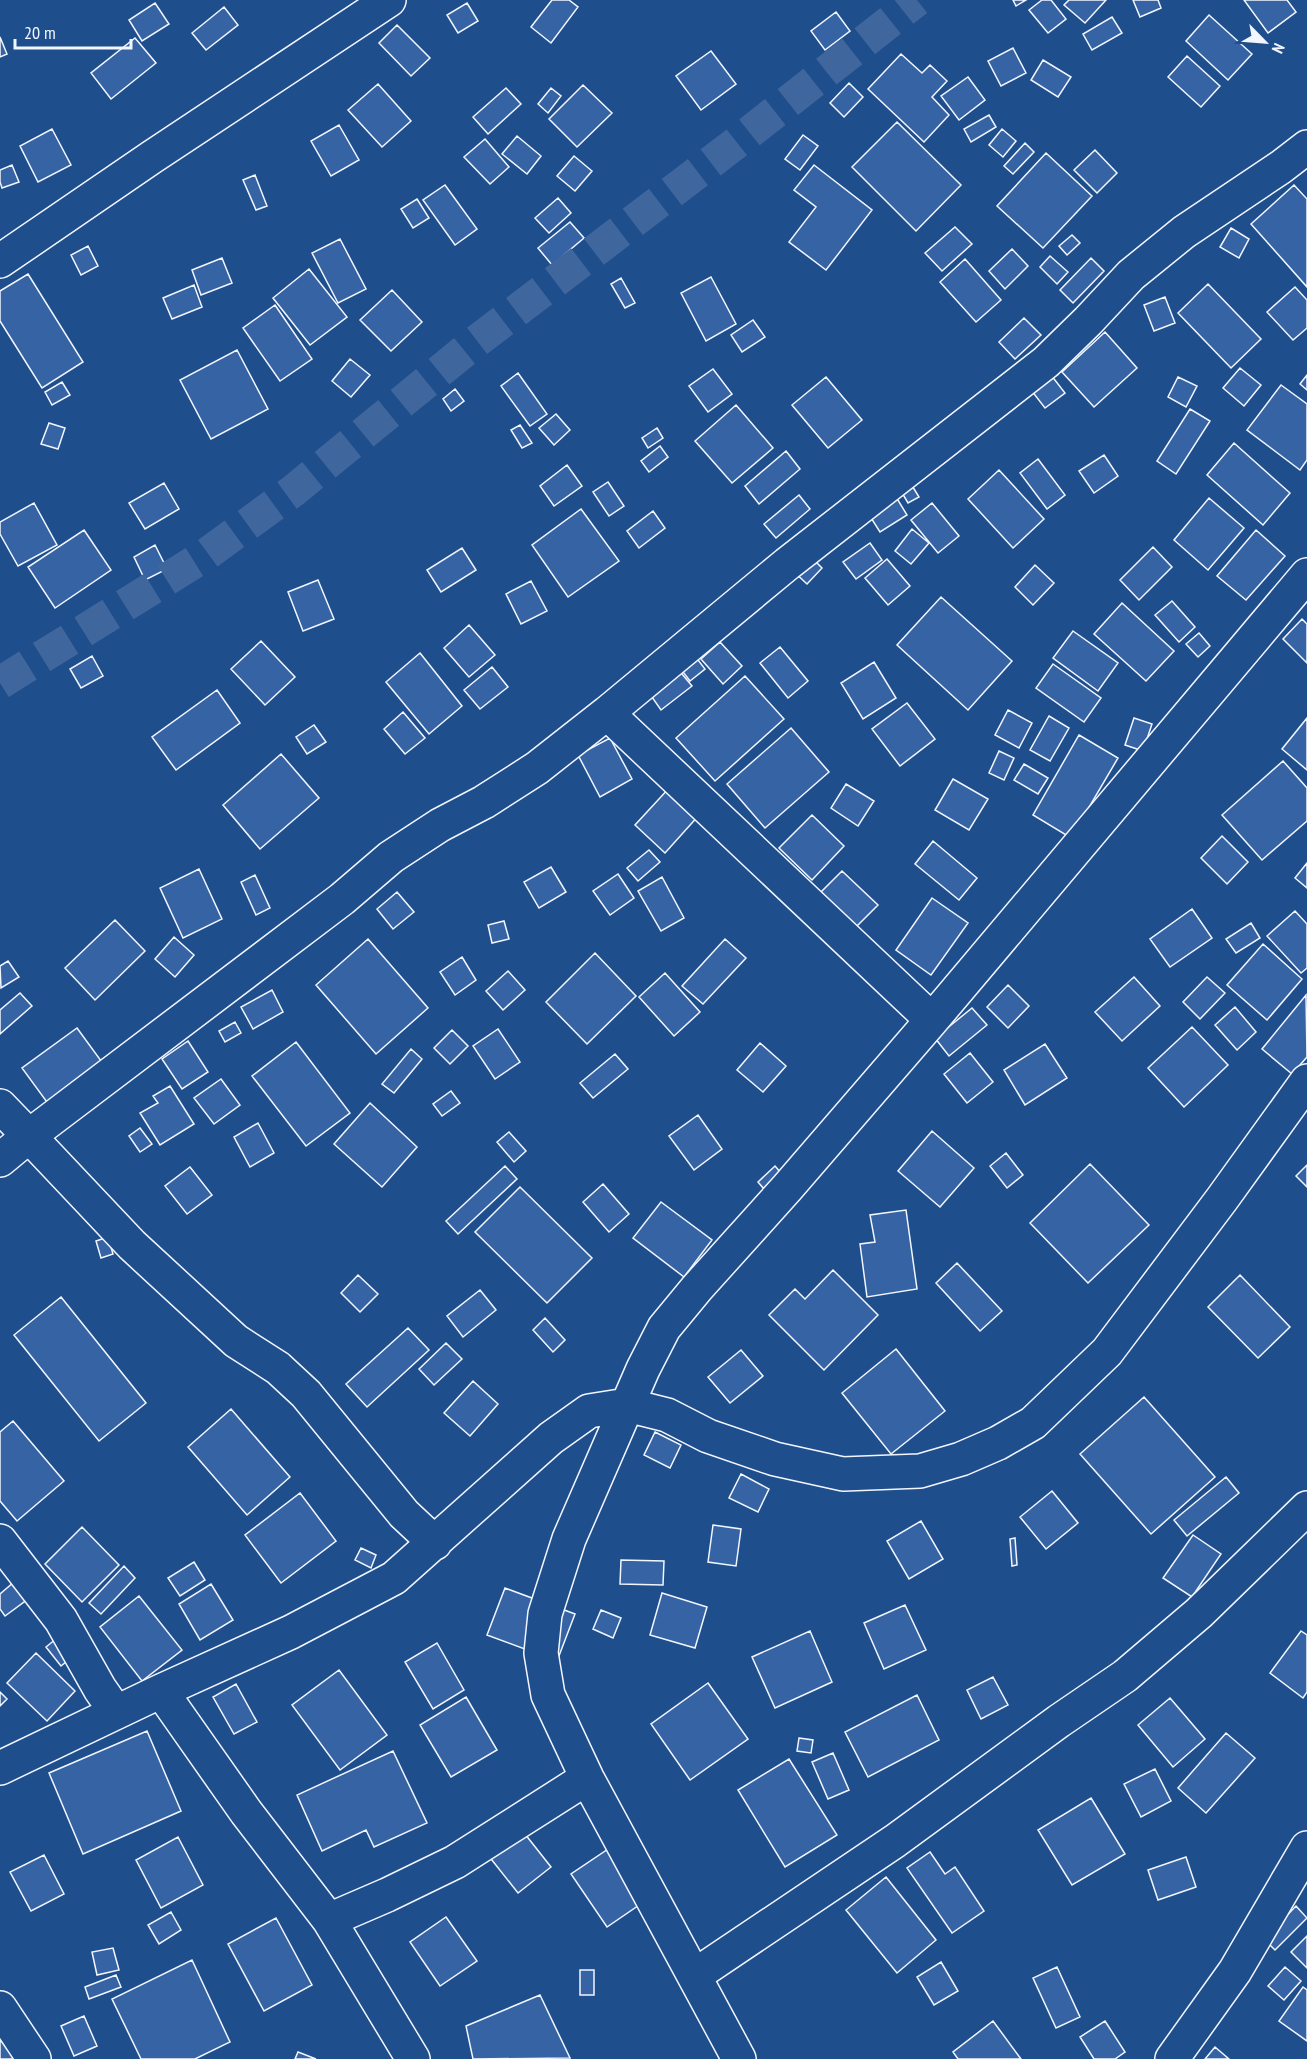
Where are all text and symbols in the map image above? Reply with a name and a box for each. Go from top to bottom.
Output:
scale bar [15,12,130,50]
north arrow [1235,12,1295,72]
text: 20 m [24,21,56,44]
text: N [1268,40,1289,56]

